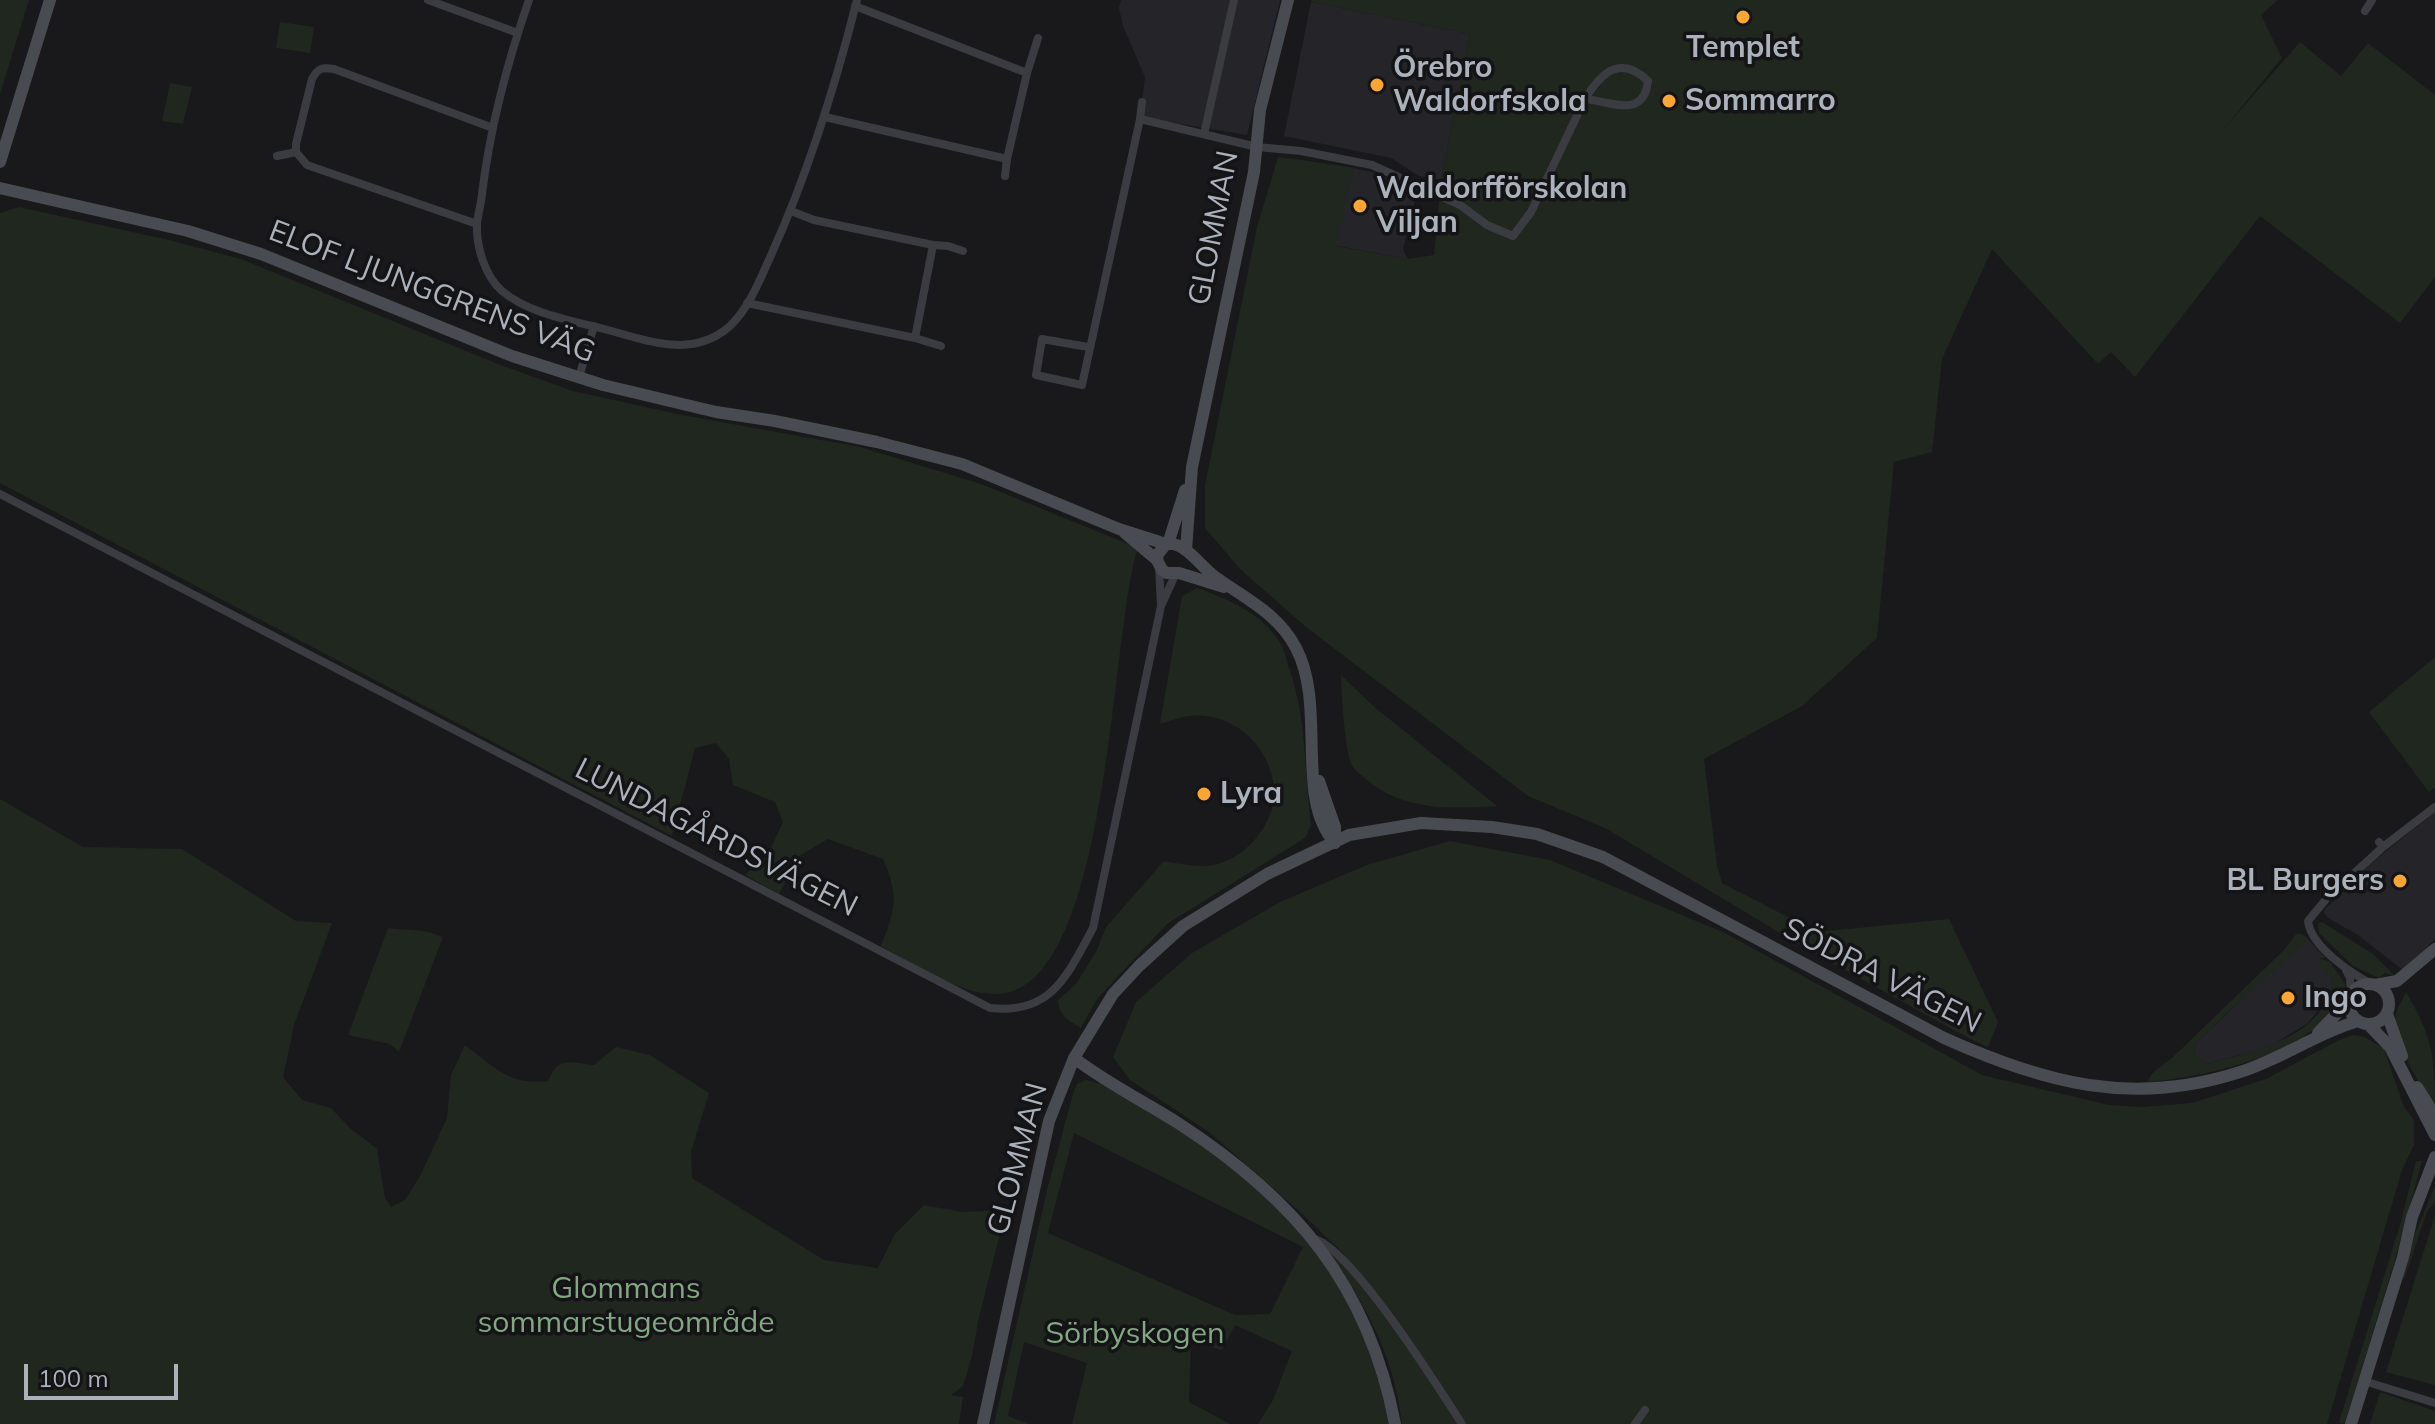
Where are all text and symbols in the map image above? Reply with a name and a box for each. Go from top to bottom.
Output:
marker: Templet [1734,8,1752,26]
place label: Templet [1686,30,1800,66]
place label: Örebro Waldorfskola [1393,50,1587,120]
marker: Örebro Waldorfskola [1368,76,1386,94]
place label: Sommarro [1685,83,1836,119]
marker: Sommarro [1660,92,1678,110]
street label: GLOMMAN [1181,148,1247,308]
place label: Waldorfförskolan Viljan [1376,171,1627,242]
marker: Waldorfförskolan Viljan [1351,197,1369,215]
street label: ELOF LJUNGGRENS VÄG [264,213,600,371]
street label: LUNDAGÅRDSVÄGEN [569,751,863,925]
place label: Lyra [1220,776,1282,812]
marker: Lyra [1195,785,1213,803]
place label: BL Burgers [2226,863,2384,899]
marker: BL Burgers [2391,872,2409,890]
street label: SÖDRA VÄGEN [1777,911,1987,1041]
place label: Ingo [2304,980,2367,1016]
marker: Ingo [2279,989,2297,1007]
street label: GLOMMAN [980,1079,1056,1239]
park label: Glommans sommarstugeområde [477,1271,775,1342]
park label: Sörbyskogen [1045,1316,1225,1352]
scale bar [28,1348,182,1398]
text: 100 m [38,1363,109,1393]

